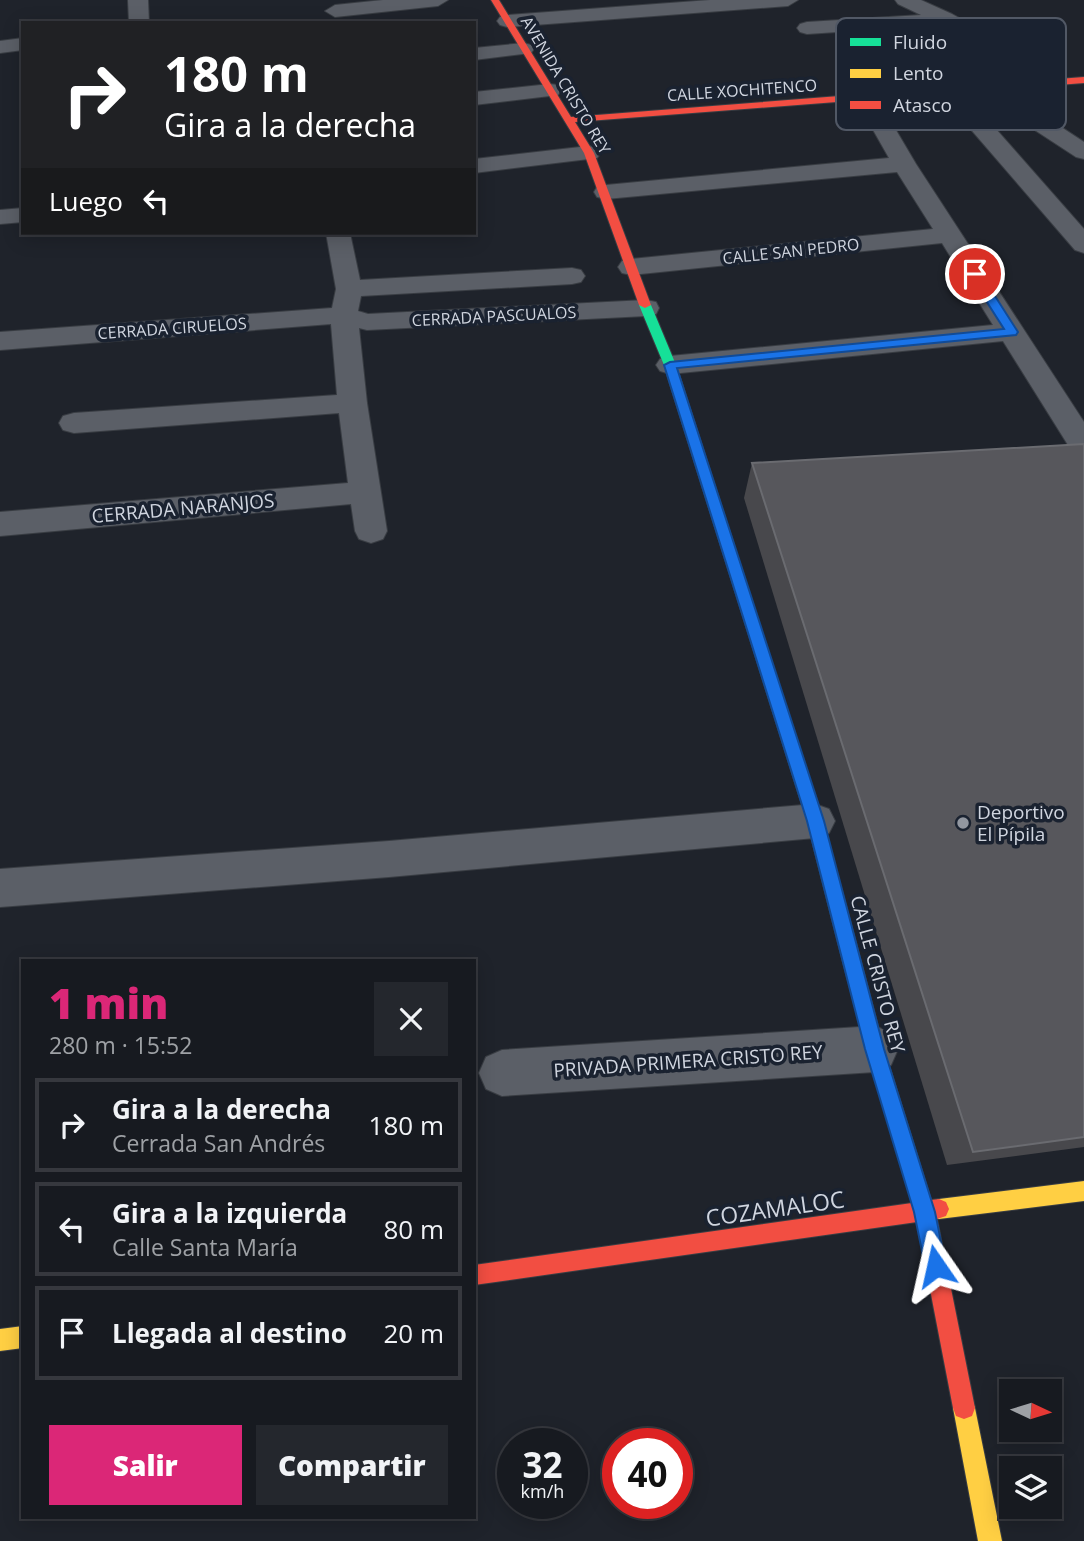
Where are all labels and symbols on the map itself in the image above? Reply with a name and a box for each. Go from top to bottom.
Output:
street label: AVENIDA CRISTO REY [516,12,616,158]
legend [836,18,1066,130]
text: Fluido [893,29,947,55]
text: Lento [893,60,943,86]
street label: CALLE XOCHITENCO [666,74,818,106]
text: Atasco [893,92,952,118]
street label: CALLE SAN PEDRO [721,233,861,269]
pin [945,244,1005,304]
street label: CERRADA PASCUALOS [411,301,577,331]
street label: CERRADA CIRUELOS [97,312,247,344]
street label: CERRADA NARANJOS [91,487,275,529]
place label: Deportivo El Pípila [977,799,1065,847]
marker: Deportivo El Pípila [955,815,971,831]
street label: CALLE CRISTO REY [845,892,912,1056]
street label: PRIVADA PRIMERA CRISTO REY [552,1039,824,1083]
street label: COZAMALOC [704,1182,846,1234]
position arrow [899,1229,973,1303]
north arrow [999,1379,1062,1442]
speed limit sign: 40 [602,1428,693,1519]

